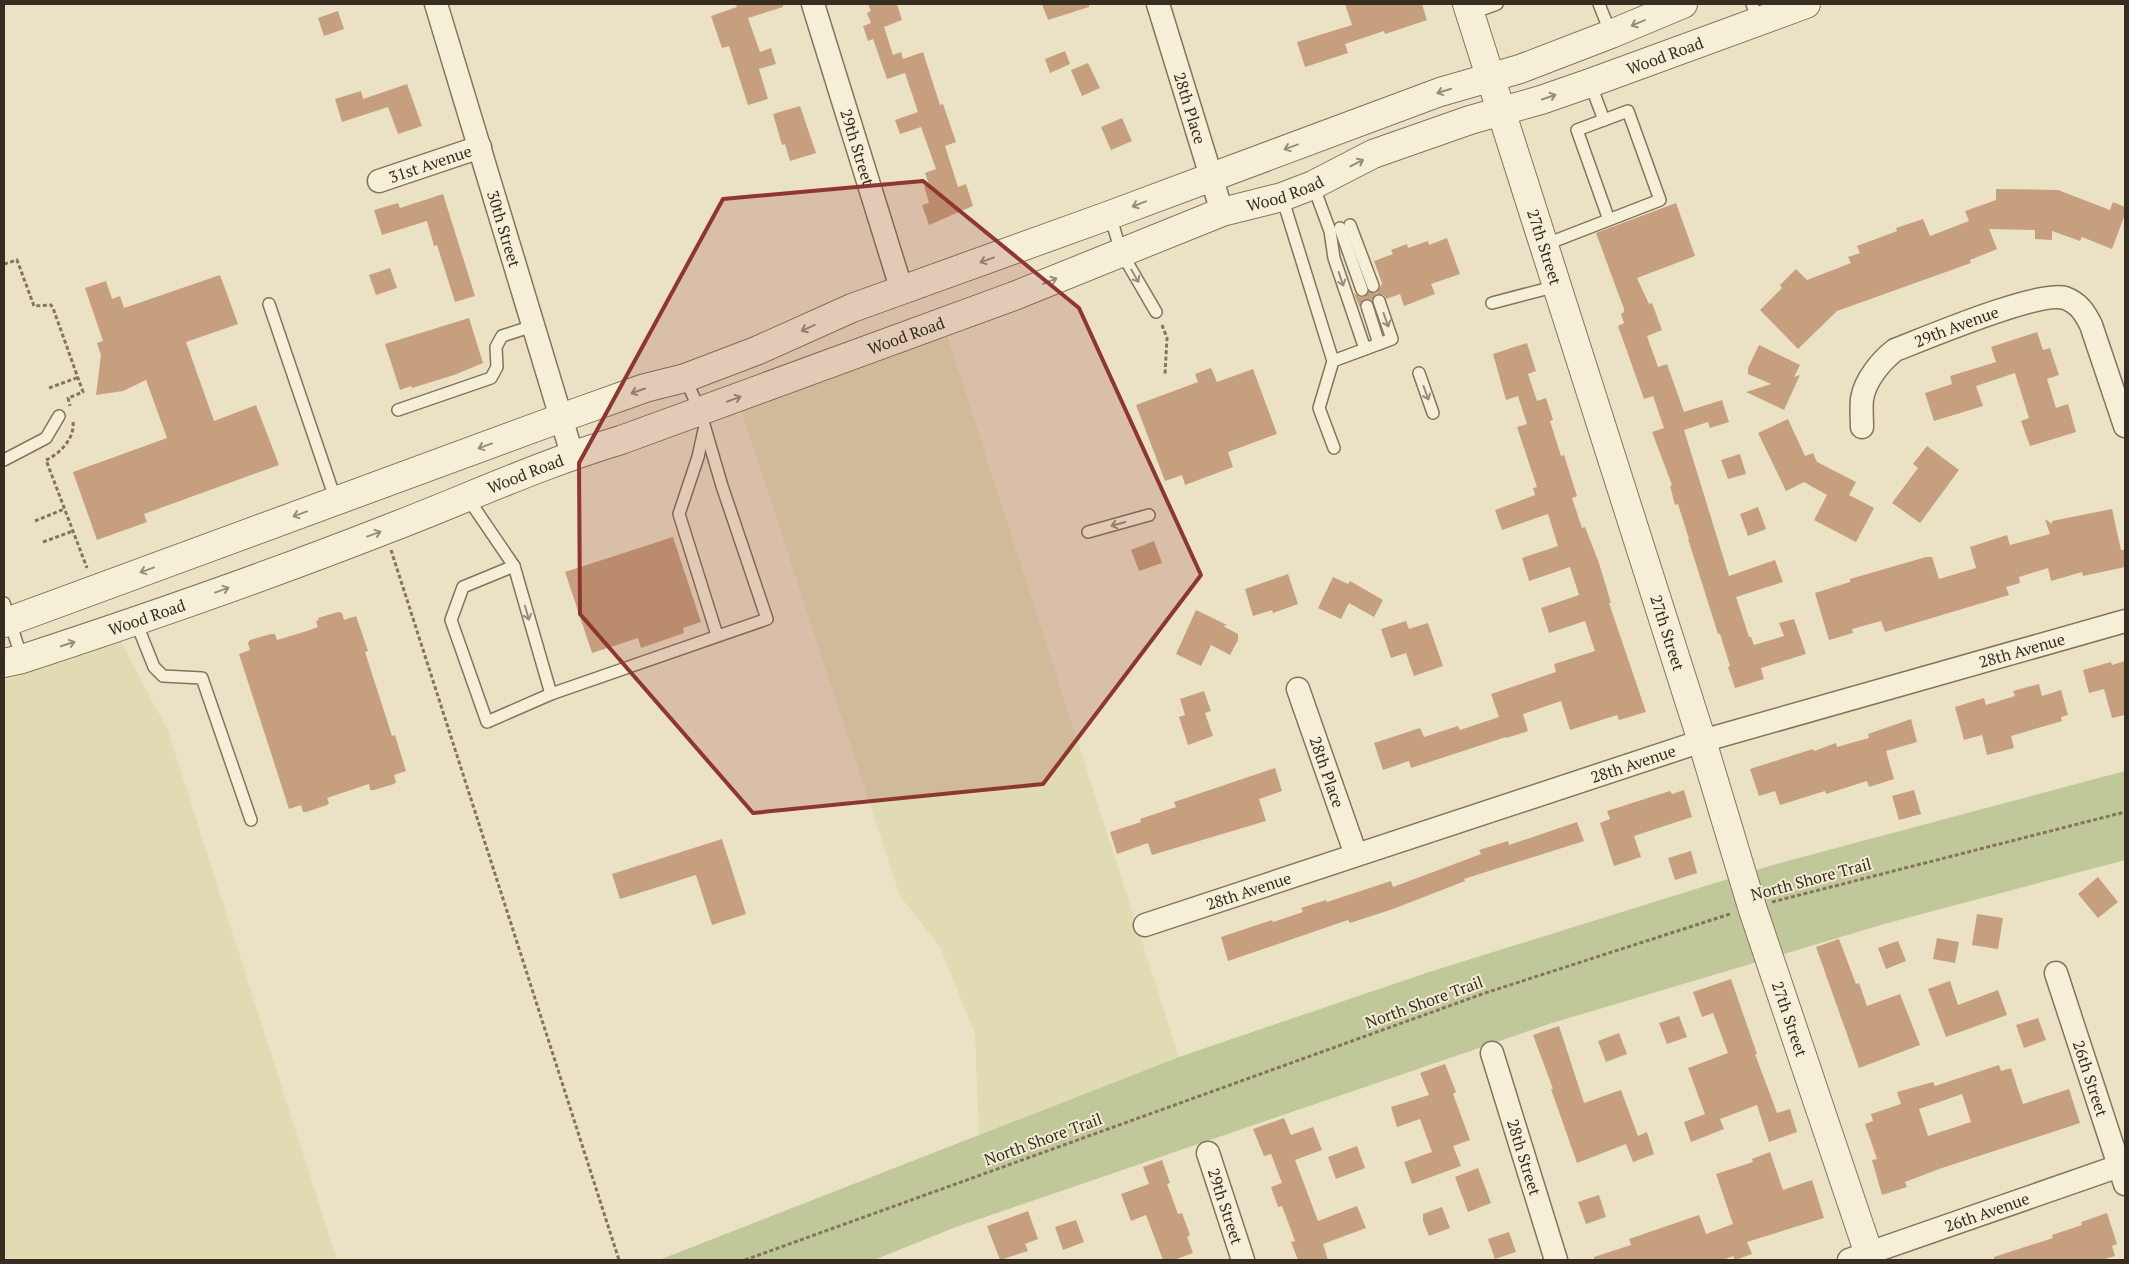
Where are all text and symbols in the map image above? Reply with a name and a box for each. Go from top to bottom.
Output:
one-way arrow [1631,18,1646,28]
street label: Wood Road [1623,31,1706,80]
street label: 28th Place [1169,70,1211,147]
one-way arrow [1436,87,1452,97]
one-way arrow [1540,92,1556,102]
street label: 29th Street [835,106,880,188]
street label: 31st Avenue [386,140,474,188]
one-way arrow [1284,143,1299,152]
one-way arrow [1349,158,1364,168]
street label: Wood Road [1244,170,1328,216]
street label: 30th Street [482,188,526,270]
one-way arrow [1132,200,1147,209]
street label: 27th Street [1522,206,1567,288]
one-way arrow [979,256,995,265]
one-way arrow [1131,268,1141,282]
one-way arrow [1337,270,1346,286]
one-way arrow [1042,276,1057,285]
street label: 29th Avenue [1911,301,2002,352]
street label: Wood Road [865,311,948,360]
one-way arrow [1382,312,1391,327]
one-way arrow [801,324,816,334]
one-way arrow [1422,385,1431,401]
one-way arrow [631,387,646,396]
one-way arrow [725,394,741,403]
one-way arrow [478,442,493,451]
street label: Wood Road [484,449,567,499]
one-way arrow [292,510,308,519]
one-way arrow [1111,519,1127,529]
one-way arrow [366,529,381,538]
one-way arrow [140,566,155,575]
one-way arrow [213,585,229,594]
street label: 27th Street [1645,592,1690,674]
street label: Wood Road [105,594,188,641]
one-way arrow [523,605,533,621]
street label: 28th Avenue [1976,628,2067,673]
one-way arrow [60,639,76,648]
street label: 28th Place [1304,734,1350,811]
street label: 28th Avenue [1588,739,1678,788]
street label: North Shore Trail [1748,852,1874,906]
street label: 28th Avenue [1203,866,1294,915]
street label: North Shore Trail [1362,970,1486,1034]
street label: 27th Street [1767,978,1813,1060]
street label: 26th Street [2068,1038,2113,1120]
street label: North Shore Trail [981,1107,1105,1171]
street label: 28th Street [1502,1116,1546,1198]
street label: 29th Street [1203,1165,1248,1247]
street label: 26th Avenue [1942,1187,2032,1237]

